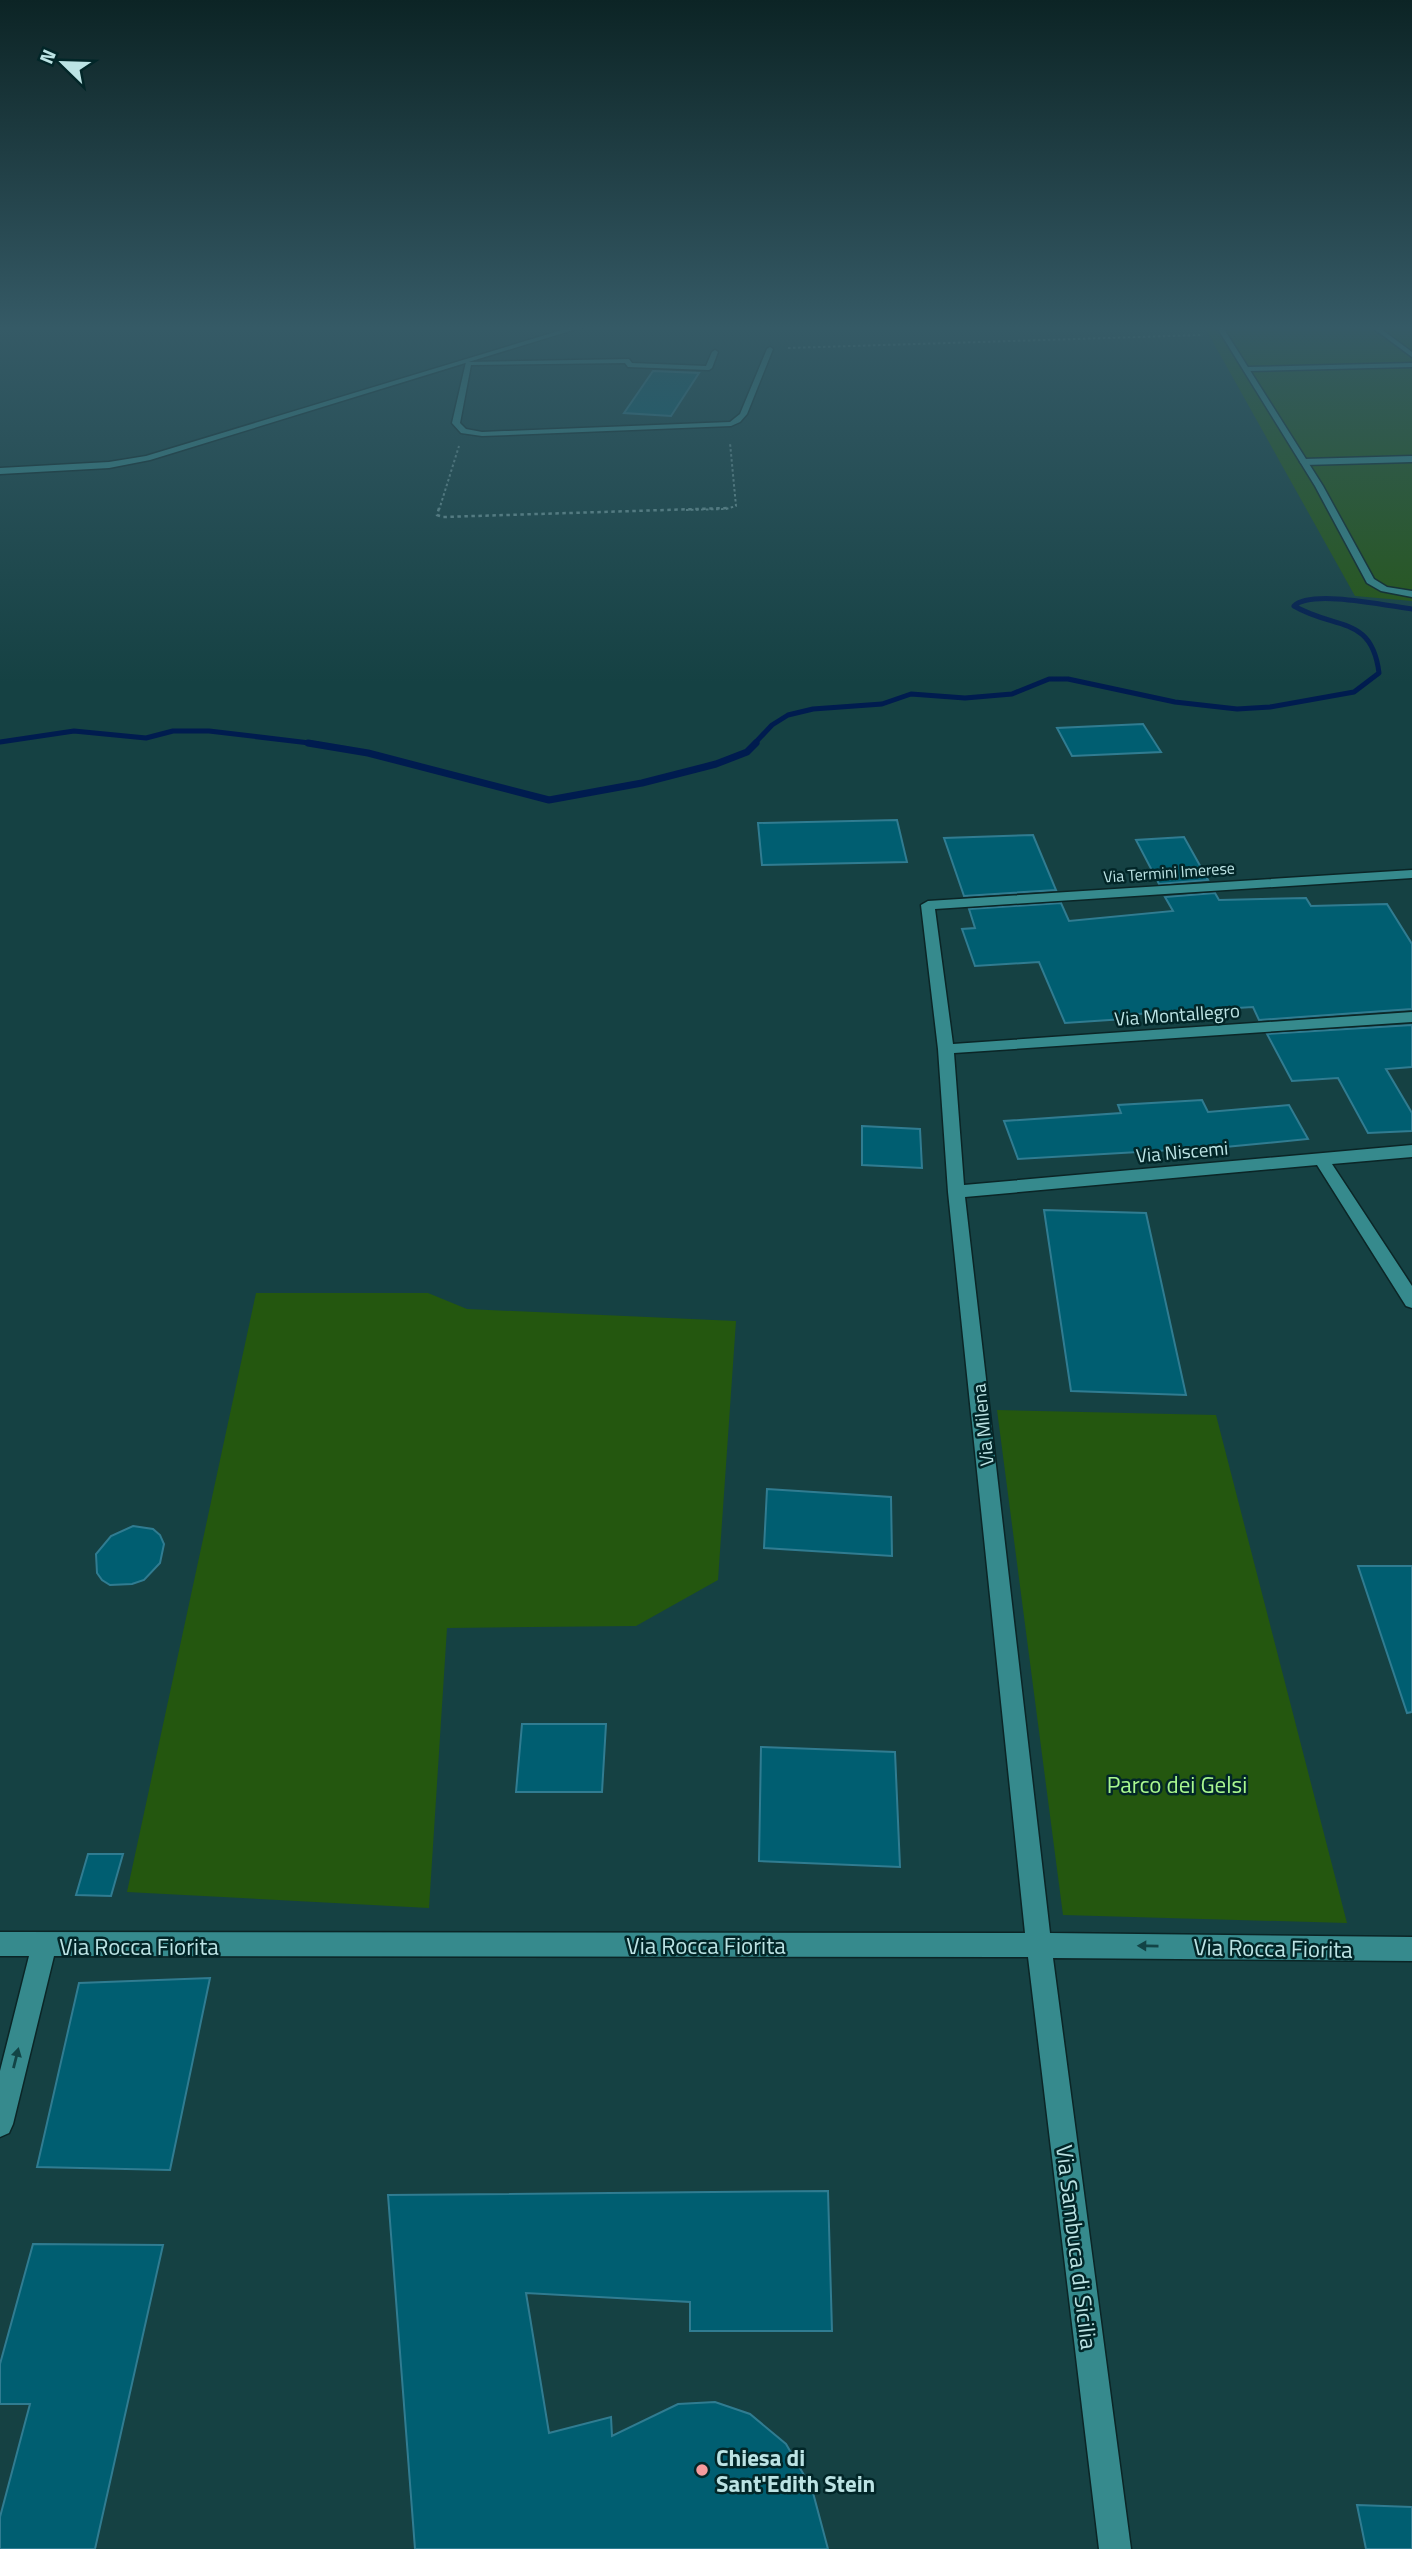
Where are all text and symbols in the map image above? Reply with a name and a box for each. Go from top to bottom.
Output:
north arrow [28,28,98,98]
text: N [31,44,63,68]
street label: Via Termini Imerese [1102,855,1236,889]
street label: Via Montallegro [1113,995,1241,1033]
street label: Via Niscemi [1135,1133,1229,1169]
street label: Via Milena [963,1382,1001,1468]
park label: Parco dei Gelsi [1107,1767,1247,1802]
street label: Via Rocca Fiorita [626,1928,786,1963]
street label: Via Rocca Fiorita [59,1929,219,1964]
street label: Via Rocca Fiorita [1193,1929,1354,1967]
one-way arrow [1137,1940,1159,1952]
one-way arrow [11,2046,22,2068]
street label: Via Sambuca di Sicilia [1047,2143,1107,2352]
place label: Chiesa di Sant'Edith Stein [716,2440,875,2501]
marker: Chiesa di Sant'Edith Stein [694,2462,710,2478]

